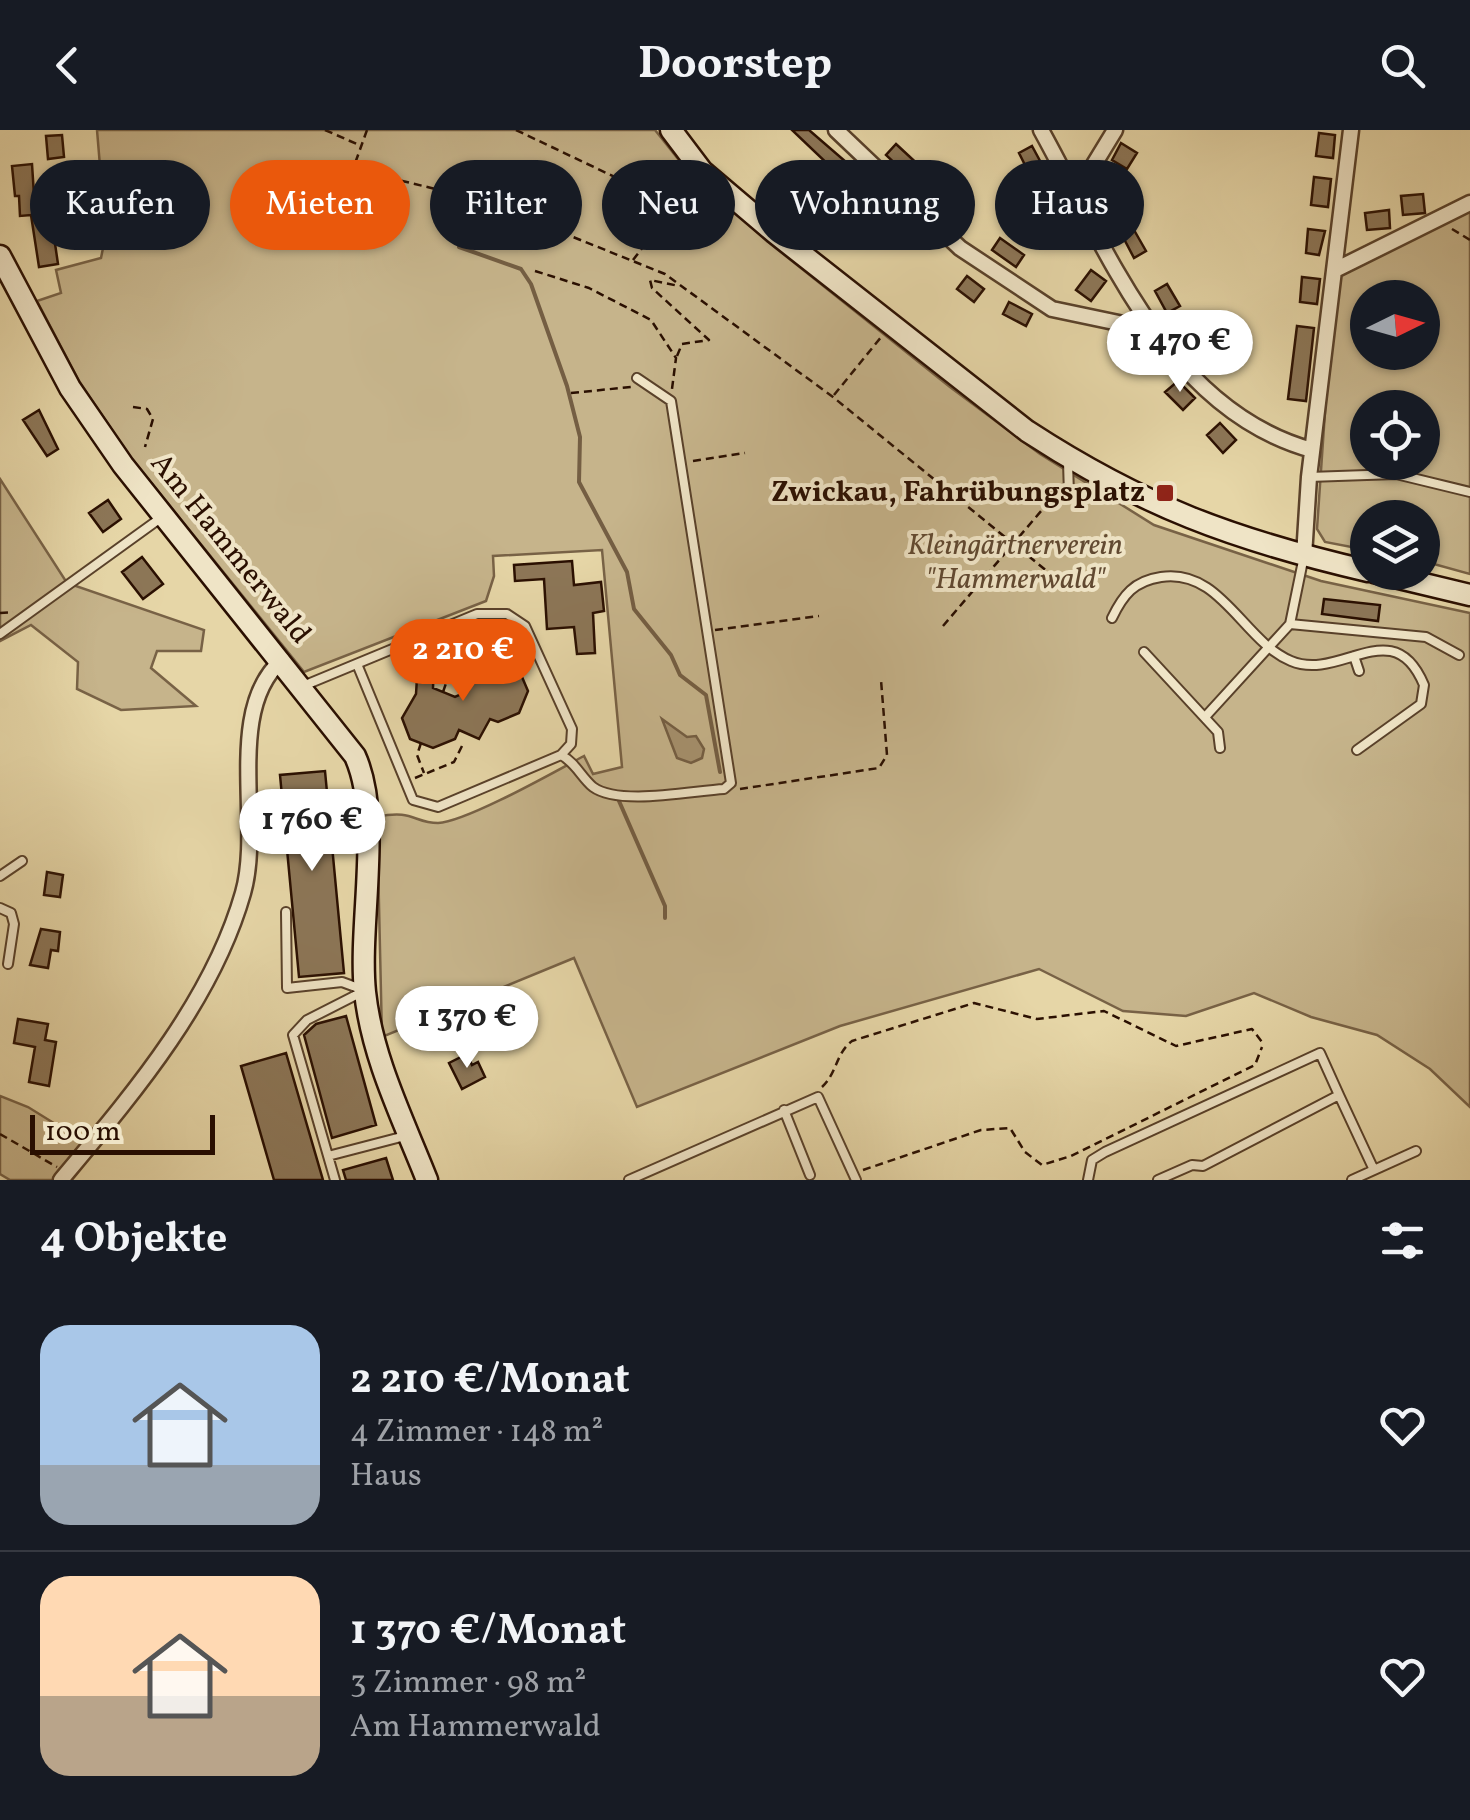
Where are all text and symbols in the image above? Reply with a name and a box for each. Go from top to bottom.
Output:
text: Doorstep [638,34,832,97]
icon: back [40,38,95,93]
icon: search [1375,38,1430,93]
chip: Kaufen [30,160,210,250]
chip: Mieten [230,160,410,250]
chip: Filter [430,160,582,250]
chip: Neu [602,160,735,250]
chip: Wohnung [755,160,975,250]
chip: Haus [995,160,1144,250]
north arrow [1350,280,1440,370]
map controls [1350,280,1440,590]
pin: 1 470 € [1088,310,1272,395]
text: 1 470 € [1129,320,1231,364]
button: locate [1350,390,1440,480]
street label: Am Hammerwald [140,444,320,654]
place label: Zwickau, Fahrübungsplatz [771,472,1145,514]
marker: Zwickau, Fahrübungsplatz [1154,482,1176,504]
button: layers [1350,500,1440,590]
park label: Kleingärtnerverein "Hammerwald" [907,525,1123,601]
pin: 2 210 € [371,619,555,704]
text: 2 210 € [412,629,514,673]
pin: 1 760 € [220,789,404,874]
text: 1 760 € [261,799,363,843]
pin: 1 370 € [375,986,559,1071]
text: 1 370 € [417,996,517,1040]
scale bar [30,1110,215,1154]
text: 100 m [45,1113,120,1152]
text: 4 Objekte [40,1211,227,1270]
icon: filters [1375,1213,1430,1268]
text: 2 210 €/Monat [350,1352,630,1411]
icon: home [120,1365,240,1485]
icon: heart [1375,1398,1430,1453]
text: 4 Zimmer · 148 m² [350,1411,603,1455]
text: Haus [350,1455,422,1499]
text: 1 370 €/Monat [350,1603,626,1662]
icon: home [120,1616,240,1736]
icon: heart [1375,1649,1430,1704]
text: 3 Zimmer · 98 m² [350,1662,586,1706]
text: Am Hammerwald [350,1706,601,1750]

